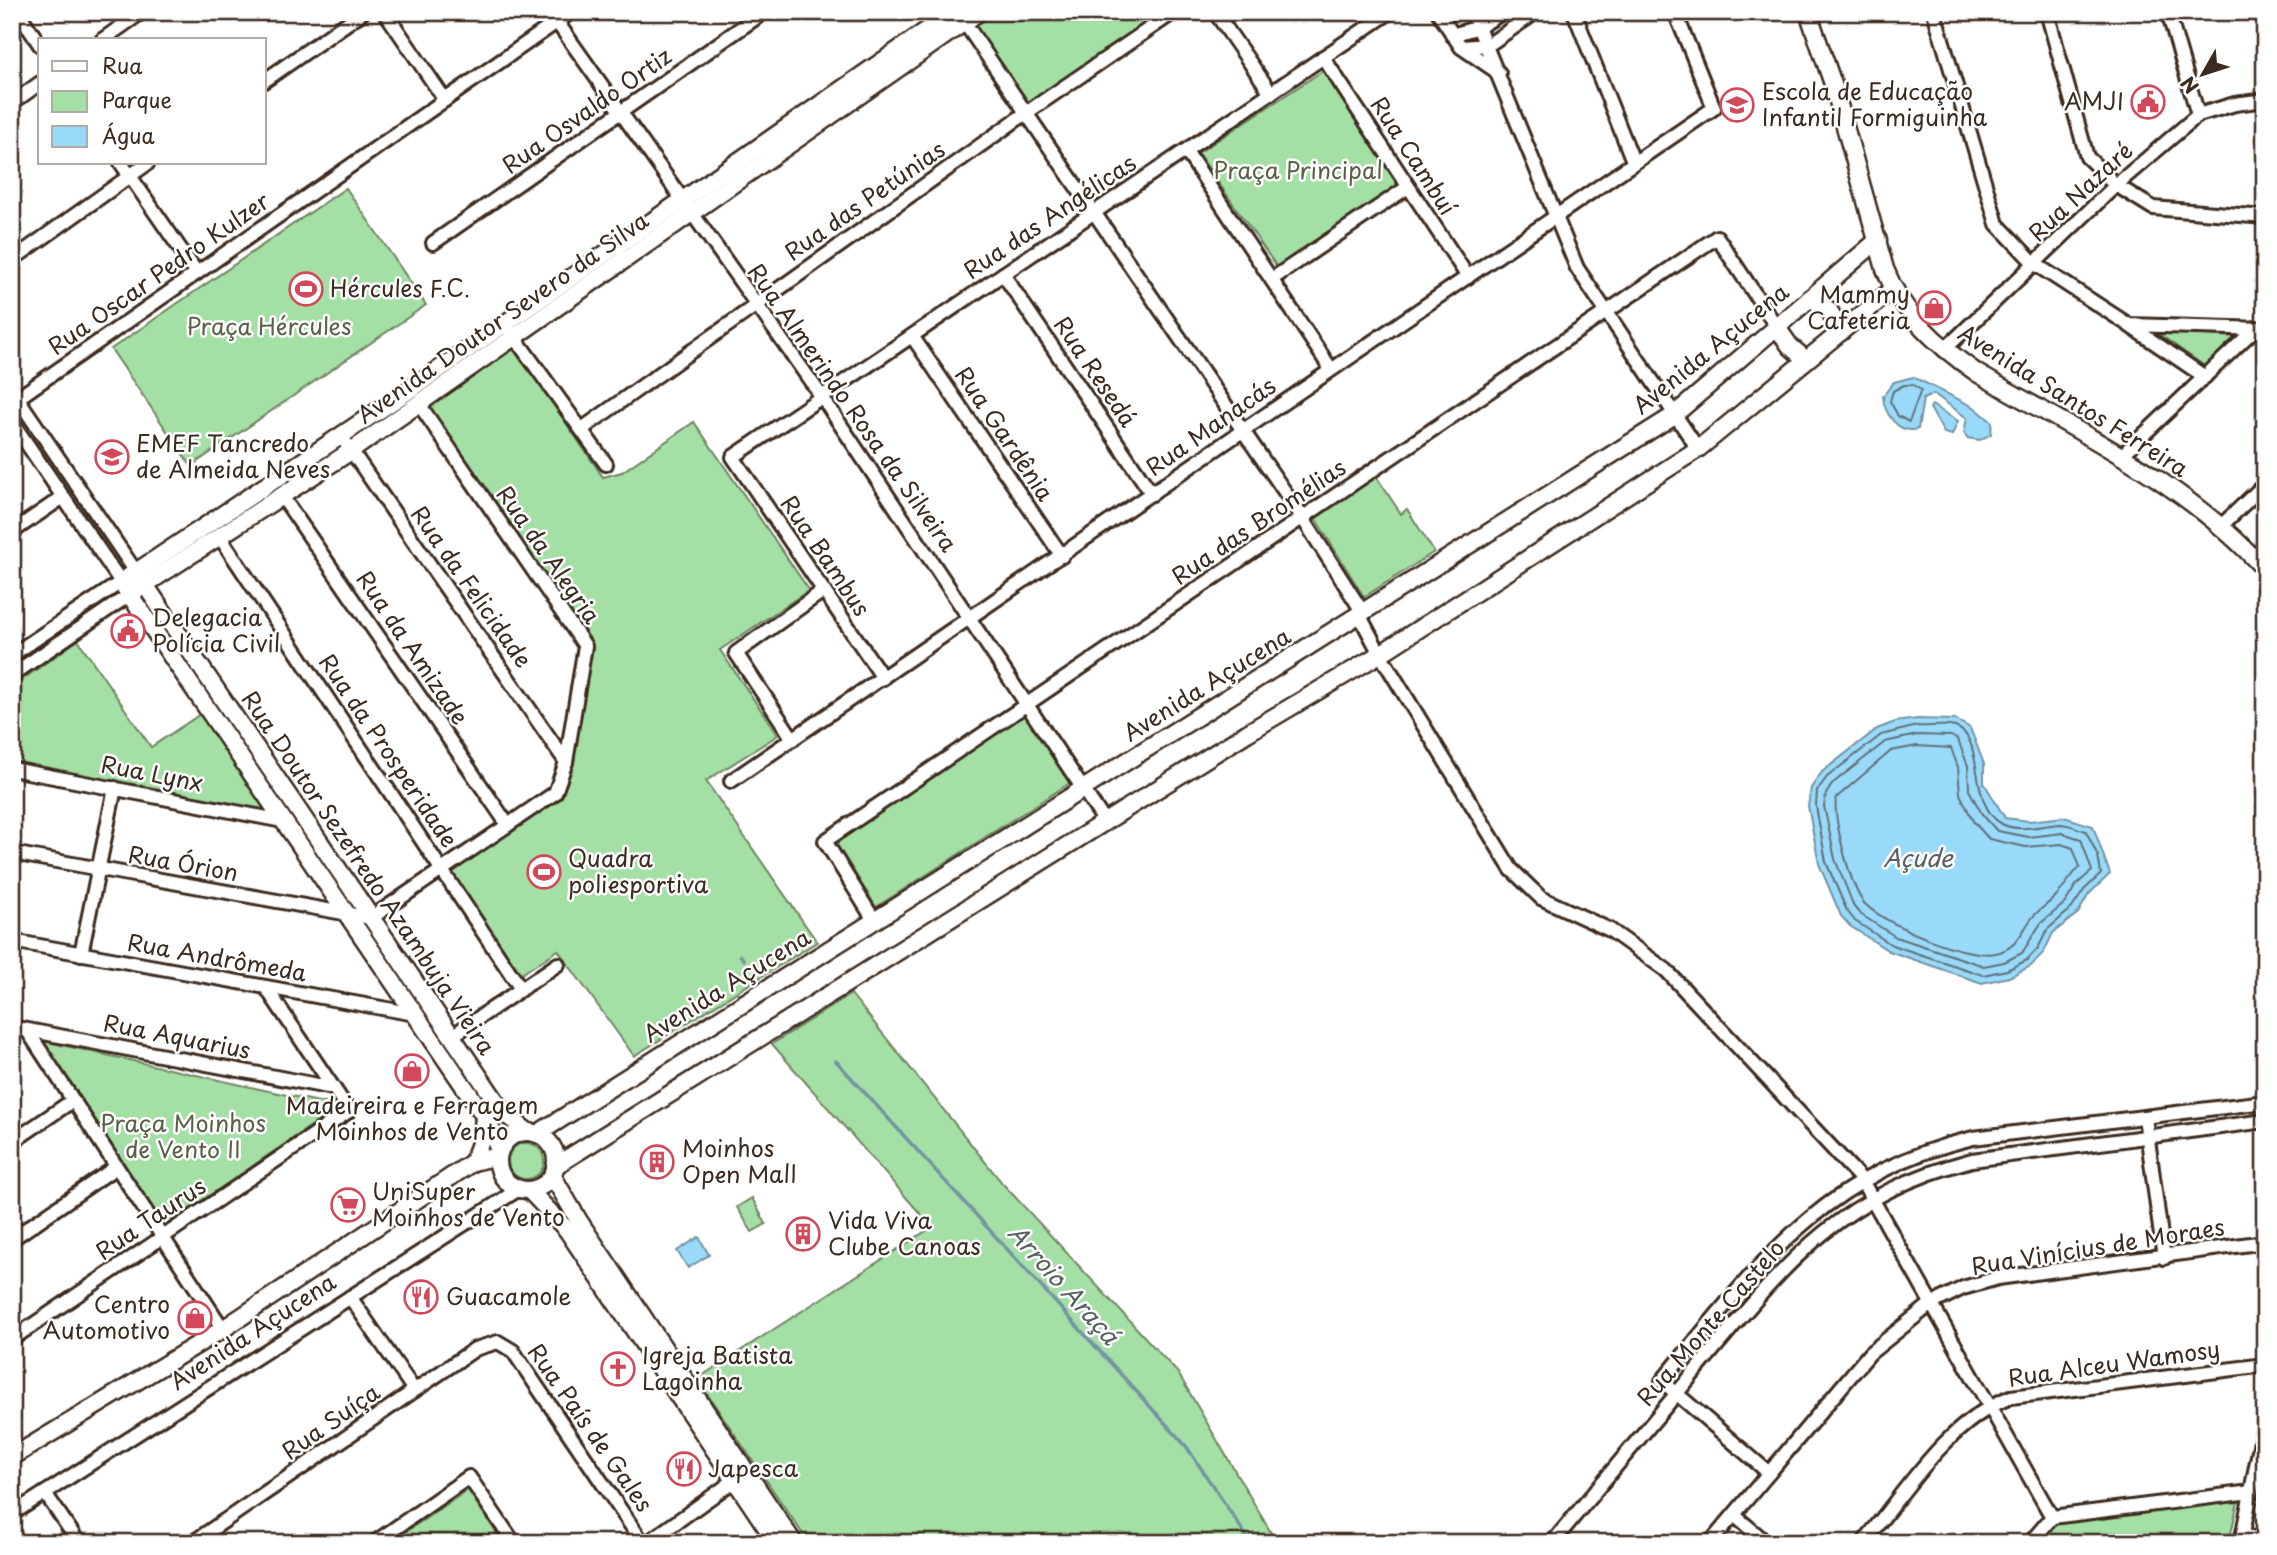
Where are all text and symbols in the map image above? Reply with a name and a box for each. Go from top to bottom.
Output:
legend [38,38,266,164]
street label: Rua Osvaldo Ortiz [494,38,678,181]
north arrow [2168,38,2238,108]
text: Rua [102,49,143,81]
text: N [2173,71,2205,100]
place label: Escola de Educação Infantil Formiguinha [1762,73,1988,134]
text: Parque [102,83,172,115]
place label: AMJI [2064,83,2124,118]
public building icon: AMJI [2129,83,2167,121]
school or university icon: Escola de Educação Infantil Formiguinha [1718,86,1756,124]
street label: Rua Cambuí [1363,89,1466,222]
text: Água [102,119,155,151]
street label: Rua das Petúnias [777,131,952,268]
street label: Rua Nazaré [2020,133,2140,249]
street label: Rua das Angélicas [956,145,1142,287]
park label: Praça Principal [1213,152,1383,187]
street label: Rua Oscar Pedro Kulzer [40,183,276,363]
street label: Avenida Doutor Severo da Silva [349,202,655,431]
street label: Rua Almerindo Rosa da Silveira [740,256,967,559]
sports icon: Hércules F.C. [287,270,325,308]
place label: Hércules F.C. [330,270,470,305]
street label: Avenida Açucena [1625,273,1796,422]
place label: Mammy Cafeteria [1807,276,1911,337]
shop icon: Mammy Cafeteria [1915,289,1953,327]
park label: Praça Hércules [186,308,352,343]
street label: Rua Resedá [1046,309,1146,434]
street label: Avenida Santos Ferreira [1952,315,2196,485]
street label: Rua Gardênia [947,359,1063,508]
street label: Rua Manacás [1138,368,1282,484]
place label: EMEF Tancredo de Almeida Neves [136,425,330,486]
school or university icon: EMEF Tancredo de Almeida Neves [93,438,131,476]
street label: Rua das Bromélias [1164,449,1352,592]
street label: Rua da Alegria [489,478,610,630]
street label: Rua Bambus [773,488,880,623]
street label: Rua da Felicidade [403,498,541,674]
street label: Rua da Amizade [349,563,478,731]
place label: Delegacia Polícia Civil [152,599,280,660]
public building icon: Delegacia Polícia Civil [109,612,147,650]
street label: Avenida Açucena [1116,618,1297,749]
street label: Rua da Prosperidade [311,646,467,854]
street label: Rua Doutor Sezefredo Azambuja Vieira [234,683,505,1062]
street label: Rua Lynx [98,745,207,800]
street label: Rua Órion [126,836,241,889]
water label: Açude [1883,839,1954,875]
place label: Quadra poliesportiva [568,840,709,901]
sports icon: Quadra poliesportiva [525,853,563,891]
street label: Avenida Açucena [636,919,817,1050]
street label: Rua Andrômeda [125,924,310,990]
street label: Rua Aquarius [101,1004,254,1067]
shop icon: Madeireira e Ferragem Moinhos de Vento [393,1052,431,1090]
place label: Madeireira e Ferragem Moinhos de Vento [286,1087,538,1148]
park label: Praça Moinhos de Vento II [100,1105,266,1166]
place label: Moinhos Open Mall [682,1130,796,1191]
building icon: Moinhos Open Mall [638,1143,676,1181]
street label: Rua Taurus [88,1168,212,1268]
place label: UniSuper Moinhos de Vento [372,1173,565,1234]
supermarket icon: UniSuper Moinhos de Vento [329,1186,367,1224]
place label: Vida Viva Clube Canoas [828,1202,981,1263]
street label: Rua Vinícius de Moraes [1969,1208,2227,1283]
building icon: Vida Viva Clube Canoas [784,1215,822,1253]
water label: Arroio Araçá [1001,1215,1129,1353]
street label: Rua Monte Castelo [1628,1231,1792,1413]
street label: Avenida Açucena [162,1263,343,1398]
restaurant icon: Guacamole [402,1278,440,1316]
place label: Guacamole [446,1278,572,1313]
place label: Centro Automotivo [43,1286,170,1347]
shop icon: Centro Automotivo [176,1299,214,1337]
street label: Rua Alceu Wamosy [2006,1330,2222,1395]
street label: Rua País de Gales [520,1336,662,1518]
place label: Igreja Batista Lagoinha [642,1337,793,1398]
church icon: Igreja Batista Lagoinha [599,1350,637,1388]
street label: Rua Suíça [274,1374,387,1467]
restaurant icon: Japesca [665,1450,703,1488]
place label: Japesca [708,1450,799,1485]

